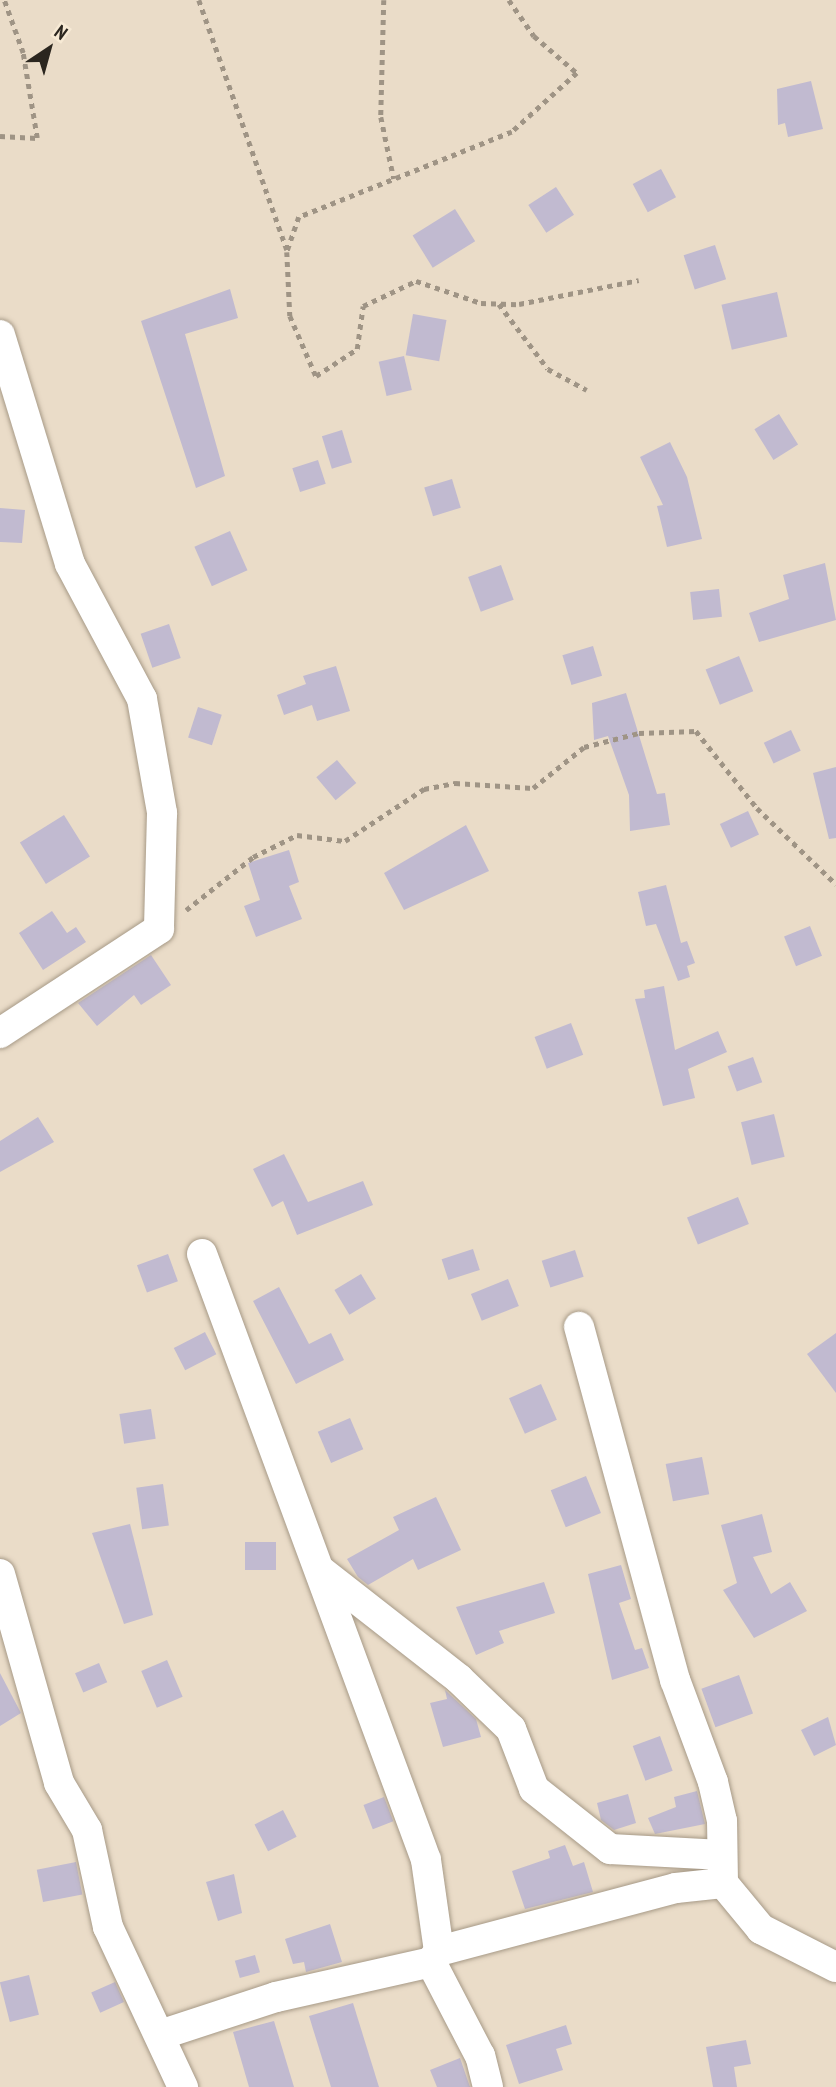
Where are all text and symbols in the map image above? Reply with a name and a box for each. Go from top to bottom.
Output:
north arrow [14,14,84,84]
text: N [50,19,73,45]

